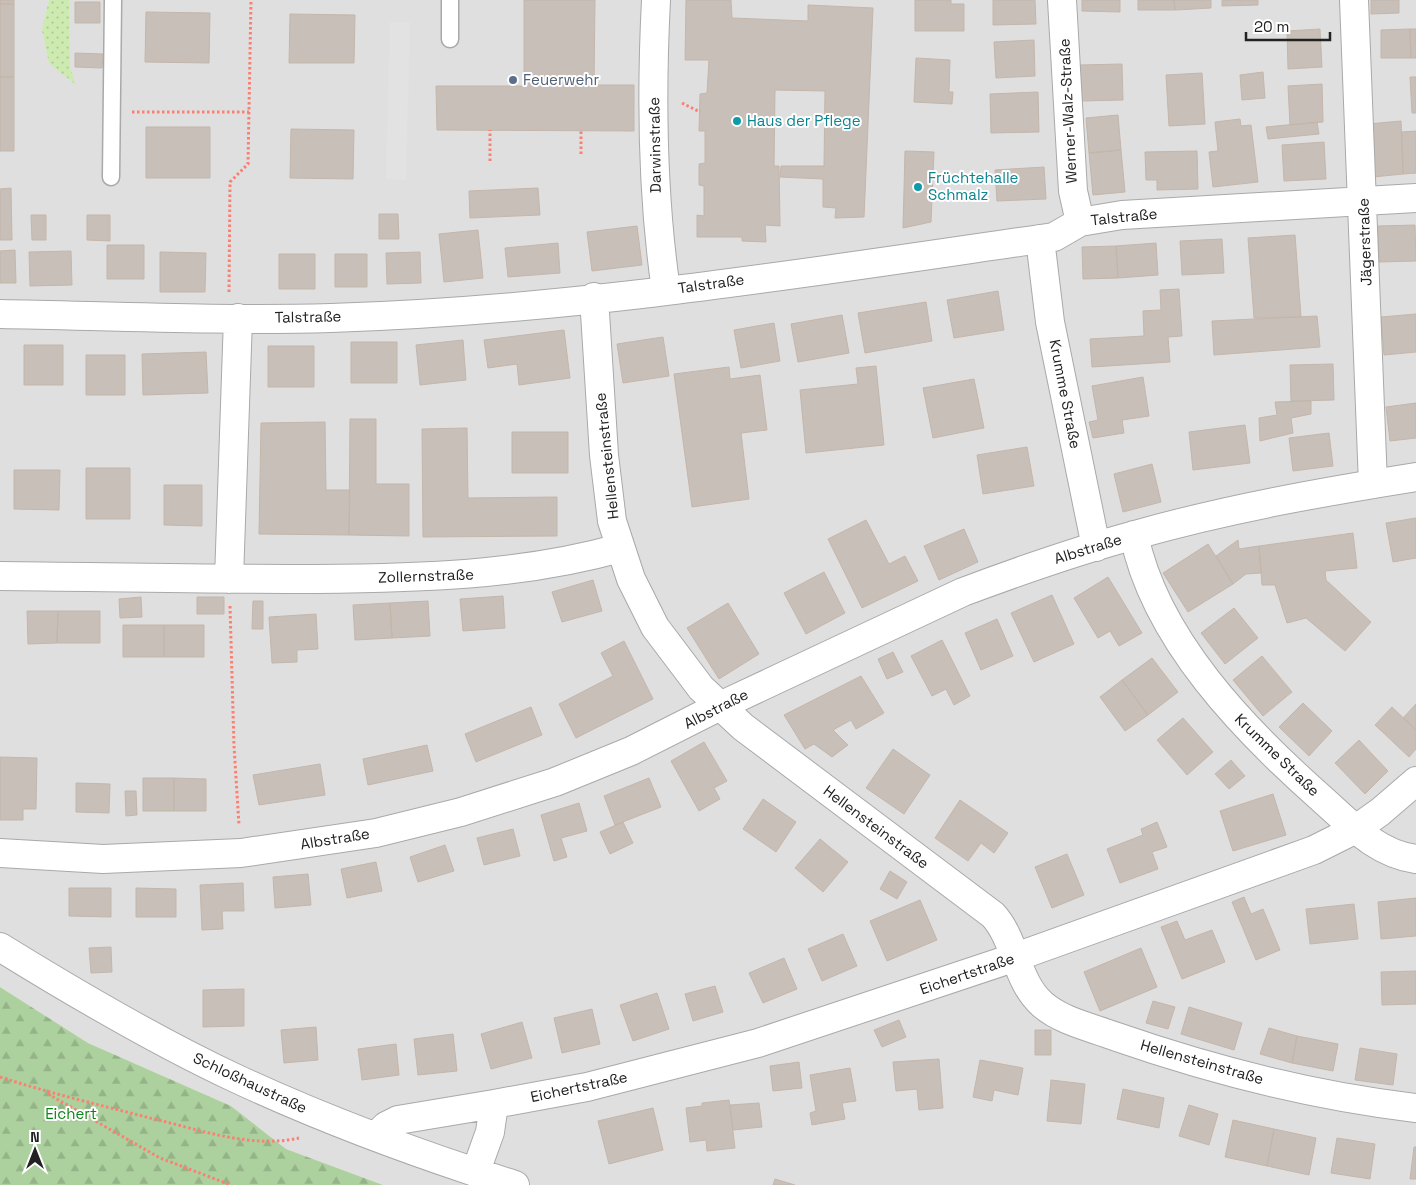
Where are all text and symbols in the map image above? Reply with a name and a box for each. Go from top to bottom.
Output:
scale bar [1246,10,1330,42]
text: 20 m [1254,17,1289,36]
street label: Werner-Walz-Straße [1054,38,1081,184]
place label: Feuerwehr [523,70,600,89]
marker: Feuerwehr [507,74,519,86]
street label: Darwinstraße [644,97,665,193]
place label: Haus der Pflege [747,111,861,130]
marker: Haus der Pflege [731,115,743,127]
place label: Früchtehalle Schmalz [928,168,1019,204]
marker: Früchtehalle Schmalz [912,181,924,193]
street label: Jägerstraße [1353,198,1376,286]
street label: Talstraße [1090,204,1158,229]
street label: Talstraße [677,269,745,298]
street label: Talstraße [274,306,342,327]
street label: Krumme Straße [1046,338,1085,450]
street label: Hellensteinstraße [590,392,623,520]
street label: Albstraße [1052,529,1124,568]
street label: Zollernstraße [378,564,474,587]
street label: Albstraße [680,684,751,733]
street label: Krumme Straße [1231,709,1324,800]
street label: Hellensteinstraße [820,781,933,873]
street label: Albstraße [299,824,371,853]
street label: Eichertstraße [917,948,1017,999]
street label: Hellensteinstraße [1138,1035,1266,1088]
street label: Schloßhaustraße [190,1048,310,1117]
street label: Eichertstraße [529,1067,629,1106]
park label: Eichert [45,1104,97,1123]
north arrow [10,1125,60,1175]
text: N [30,1128,40,1146]

